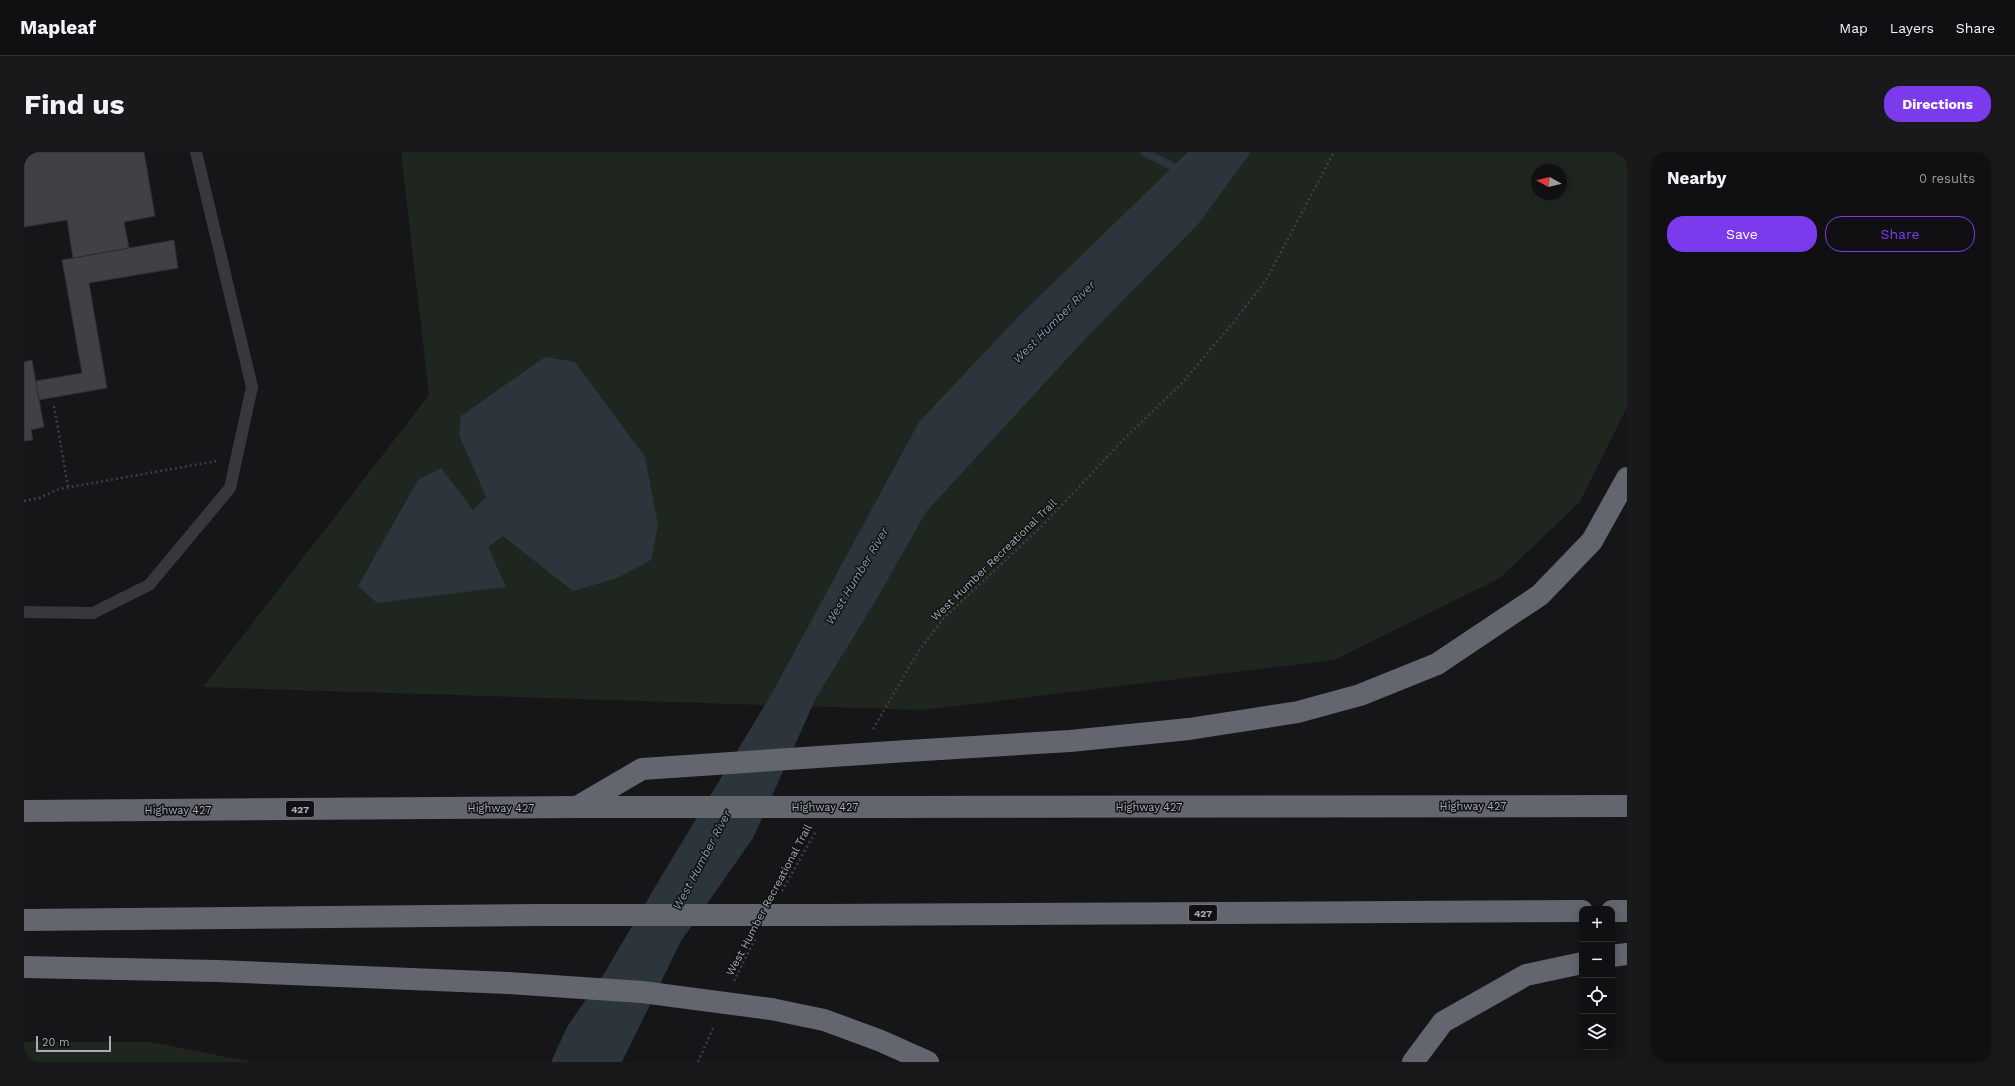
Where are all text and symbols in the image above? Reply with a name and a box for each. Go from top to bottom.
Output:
text: Mapleaf [20,16,96,39]
text: Map [1839,20,1868,36]
text: Layers [1890,20,1934,36]
text: Share [1956,20,1995,36]
button: Directions [1884,86,1991,122]
text: Find us [24,88,124,121]
north arrow [1531,164,1567,200]
text: Nearby [1667,168,1726,188]
text: 0 results [1919,171,1975,186]
button: Save [1667,216,1817,252]
button: Share [1825,216,1975,252]
water label: West Humber River [1010,277,1099,366]
street label: West Humber Recreational Trail [928,496,1060,624]
water label: West Humber River [822,524,892,627]
street label: Highway 427 [1440,800,1506,813]
road number: 427 [286,801,314,817]
street label: Highway 427 [792,801,858,814]
street label: Highway 427 [1116,801,1182,814]
street label: Highway 427 [468,802,534,815]
street label: Highway 427 [145,804,211,817]
water label: West Humber River [670,807,735,912]
street label: West Humber Recreational Trail [723,821,815,978]
road number: 427 [1189,905,1217,921]
map controls [1579,906,1615,1050]
button: + [1579,906,1615,942]
button: − [1579,942,1615,978]
button: locate [1579,978,1615,1014]
button: layers [1579,1014,1615,1050]
scale bar [36,1034,111,1053]
text: 20 m [42,1036,70,1049]

